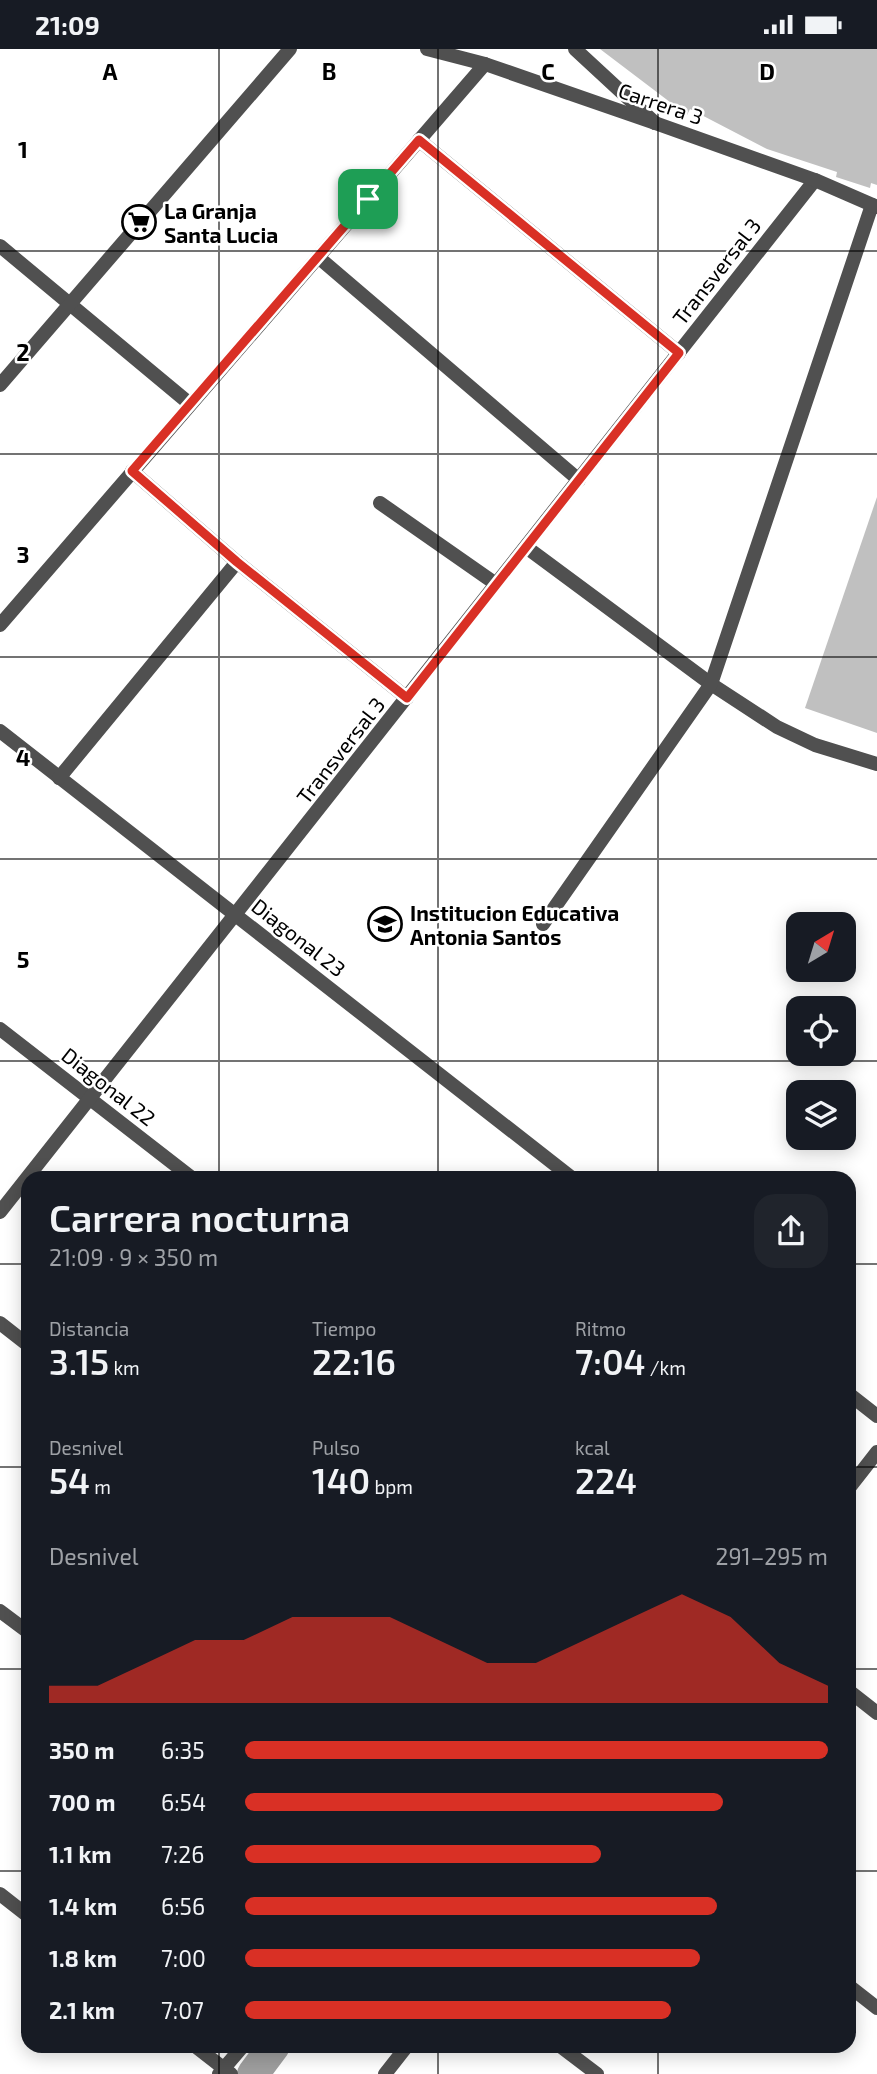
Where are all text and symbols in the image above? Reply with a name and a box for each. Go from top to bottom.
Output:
text: 21:09 [35,9,100,40]
text: A [102,57,118,85]
text: B [322,57,336,85]
text: C [541,57,555,85]
text: D [759,57,775,85]
street label: Carrera 3 [615,77,707,129]
text: 1 [18,135,28,163]
pin [338,169,398,229]
icon: arrive [349,180,387,218]
place label: La Granja Santa Lucia [164,198,278,247]
supermarket icon: La Granja Santa Lucia [120,203,158,241]
street label: Transversal 3 [667,213,765,329]
text: 2 [16,338,30,366]
text: 3 [16,540,30,568]
street label: Transversal 3 [291,692,389,808]
text: 4 [16,743,30,771]
street label: Diagonal 23 [247,893,351,981]
place label: Institucion Educativa Antonia Santos [410,900,619,949]
school or university icon: Institucion Educativa Antonia Santos [366,905,404,943]
north arrow [786,912,856,982]
map controls [786,912,856,1150]
text: 5 [17,945,29,973]
button: locate [786,996,856,1066]
street label: Diagonal 22 [57,1042,161,1130]
button: layers [786,1080,856,1150]
text: Carrera nocturna [49,1194,350,1240]
button: share [754,1194,828,1268]
text: 21:09 · 9 × 350 m [49,1243,218,1271]
text: Distancia [49,1317,129,1340]
text: Tiempo [312,1317,376,1340]
text: Ritmo [575,1317,626,1340]
text: 3.15 [49,1340,109,1382]
text: 22:16 [312,1340,396,1382]
text: 7:04 [575,1340,646,1382]
text: km [109,1356,140,1379]
text: /km [646,1356,686,1379]
text: Desnivel [49,1436,123,1459]
text: Pulso [312,1436,360,1459]
text: kcal [575,1436,610,1459]
text: 54 [49,1459,90,1501]
text: 140 [312,1459,370,1501]
text: 224 [575,1459,637,1501]
text: m [90,1475,111,1498]
text: bpm [370,1475,413,1498]
text: Desnivel [49,1542,139,1570]
text: 291–295 m [715,1542,828,1570]
text: 350 m [49,1736,114,1764]
text: 6:35 [161,1736,205,1764]
text: 700 m [49,1788,115,1816]
text: 6:54 [161,1788,206,1816]
text: 1.1 km [49,1840,112,1868]
text: 7:26 [161,1840,204,1868]
text: 1.4 km [49,1892,117,1920]
text: 6:56 [161,1892,205,1920]
text: 1.8 km [49,1944,117,1972]
text: 7:00 [161,1944,206,1972]
text: 2.1 km [49,1996,115,2024]
text: 7:07 [161,1996,204,2024]

